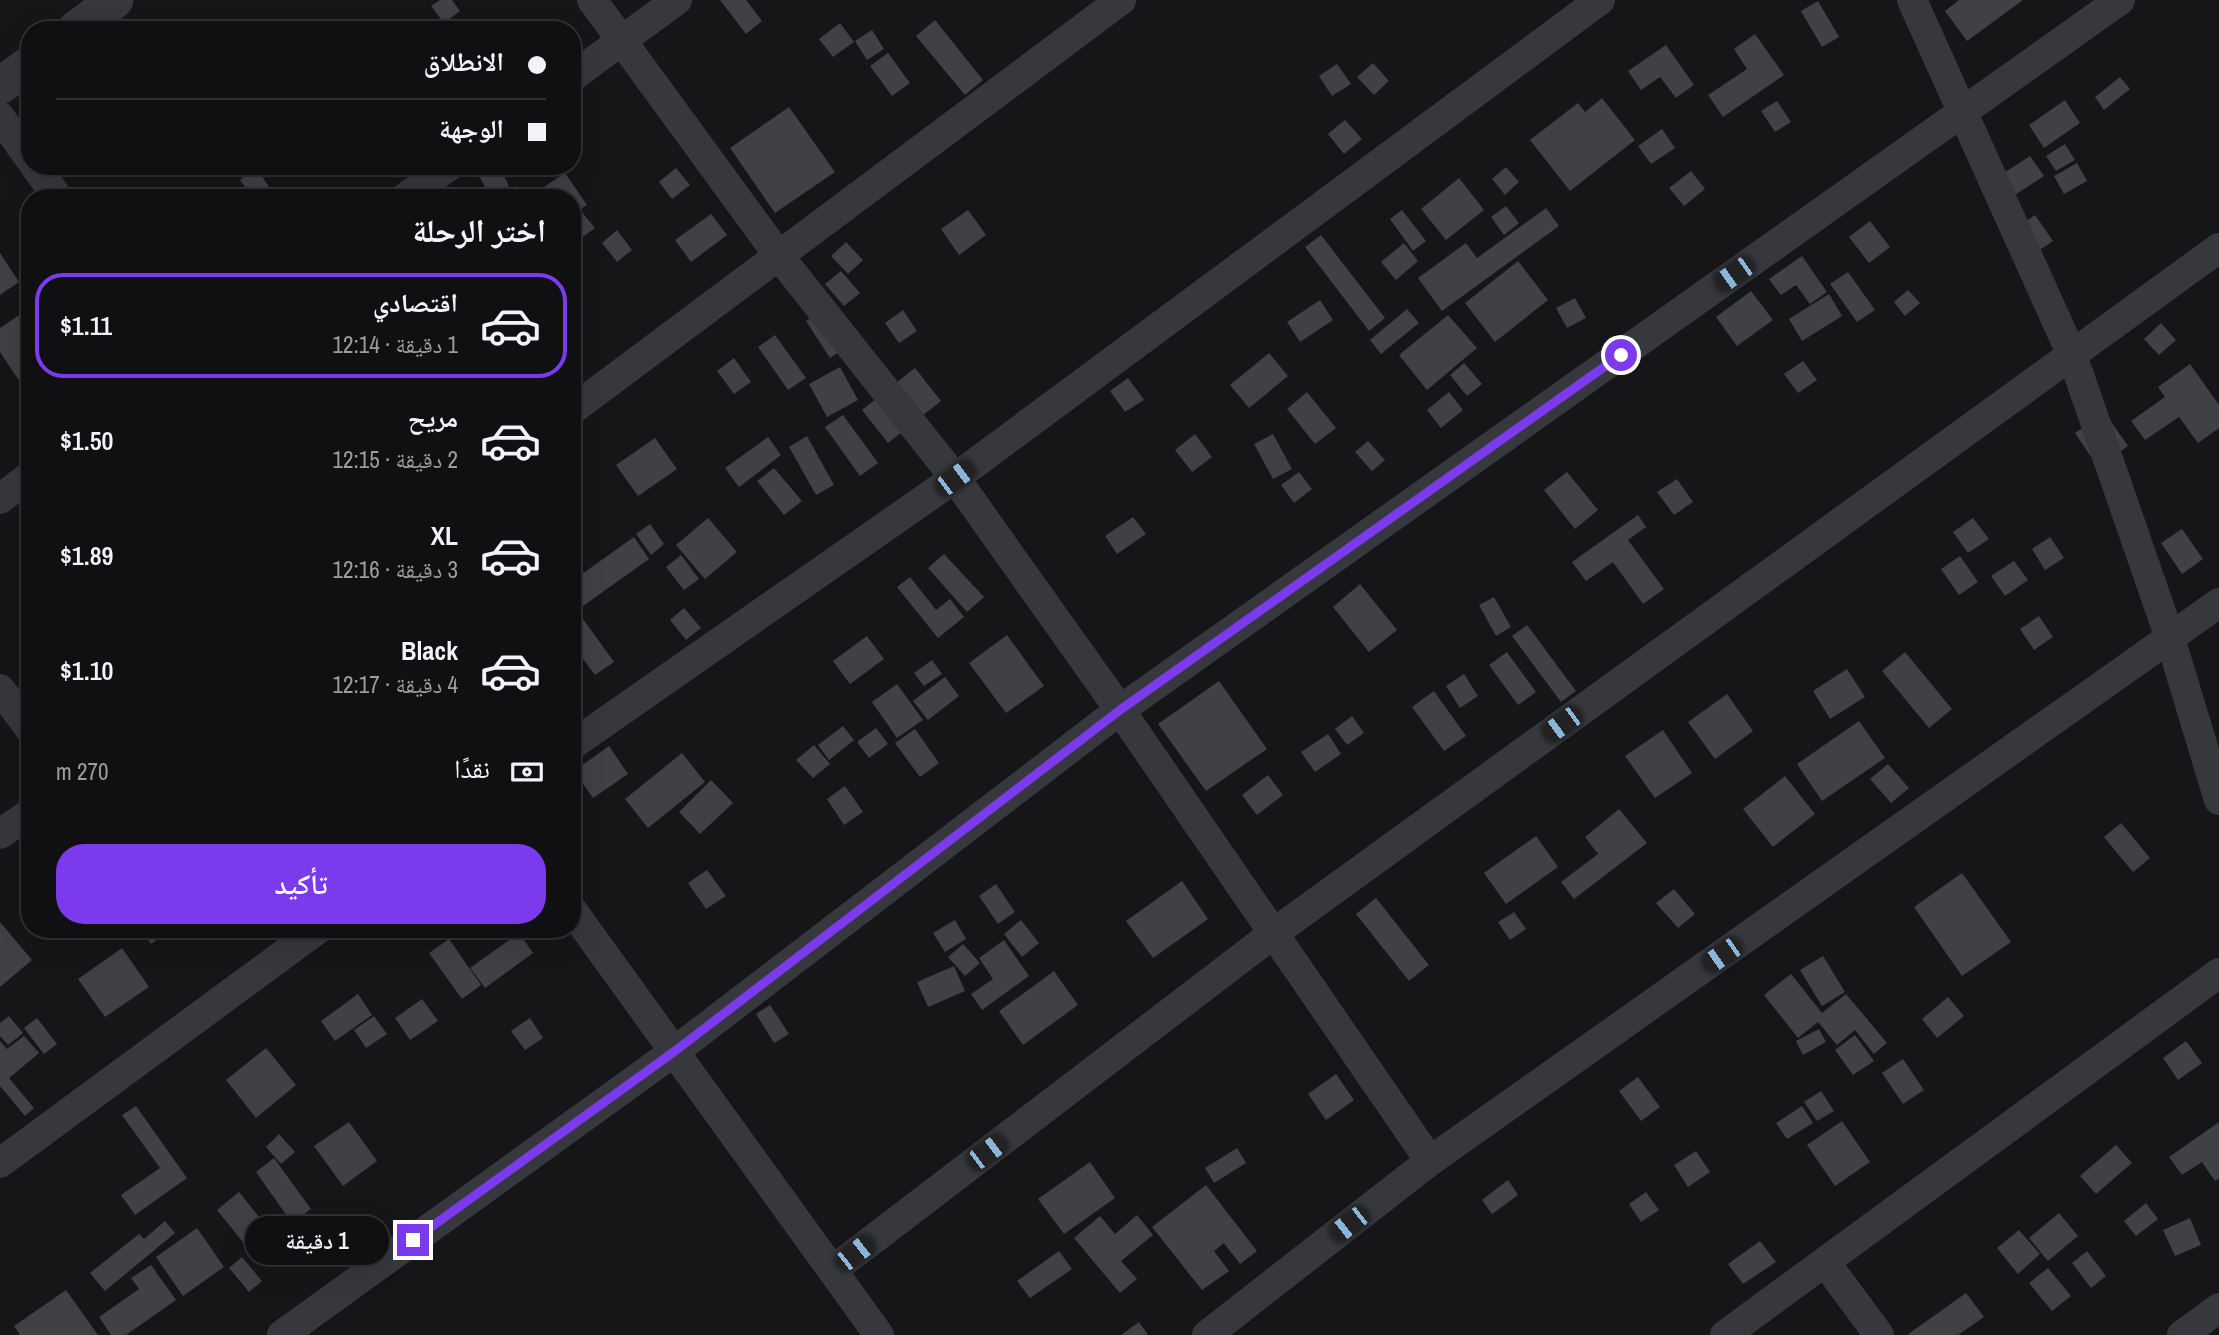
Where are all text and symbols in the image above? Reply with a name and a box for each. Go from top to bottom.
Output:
text: الانطلاق [424,44,504,79]
text: الوجهة [439,111,504,146]
text: اختر الرحلة [412,209,546,252]
car [1711,253,1758,295]
text: اقتصادي [373,285,458,320]
icon: car [479,294,542,357]
text: $1.11 [60,308,112,343]
text: 1 دقيقة · 12:14 [333,329,458,360]
route start [1605,339,1637,371]
text: مريح [408,400,458,435]
icon: car [479,409,542,472]
text: $1.50 [60,423,113,458]
text: 2 دقيقة · 12:15 [333,444,458,475]
car [932,457,979,499]
text: XL [431,518,458,553]
icon: car [479,524,542,587]
text: $1.89 [60,538,113,573]
text: 3 دقيقة · 12:16 [333,554,458,585]
text: Black [401,633,458,668]
icon: car [479,639,542,702]
text: $1.10 [60,653,113,688]
text: 4 دقيقة · 12:17 [333,669,458,700]
car [1539,703,1586,745]
text: نقدًا [454,751,490,786]
icon: cash [508,753,546,791]
text: 270 m [56,756,108,787]
button: تأكيد [56,844,546,924]
car [1699,934,1746,976]
car [964,1131,1011,1173]
car [1326,1203,1373,1245]
callout: 1 دقيقة [245,1216,388,1264]
route end [397,1224,429,1256]
text: 1 دقيقة [285,1225,349,1256]
car [832,1232,879,1274]

